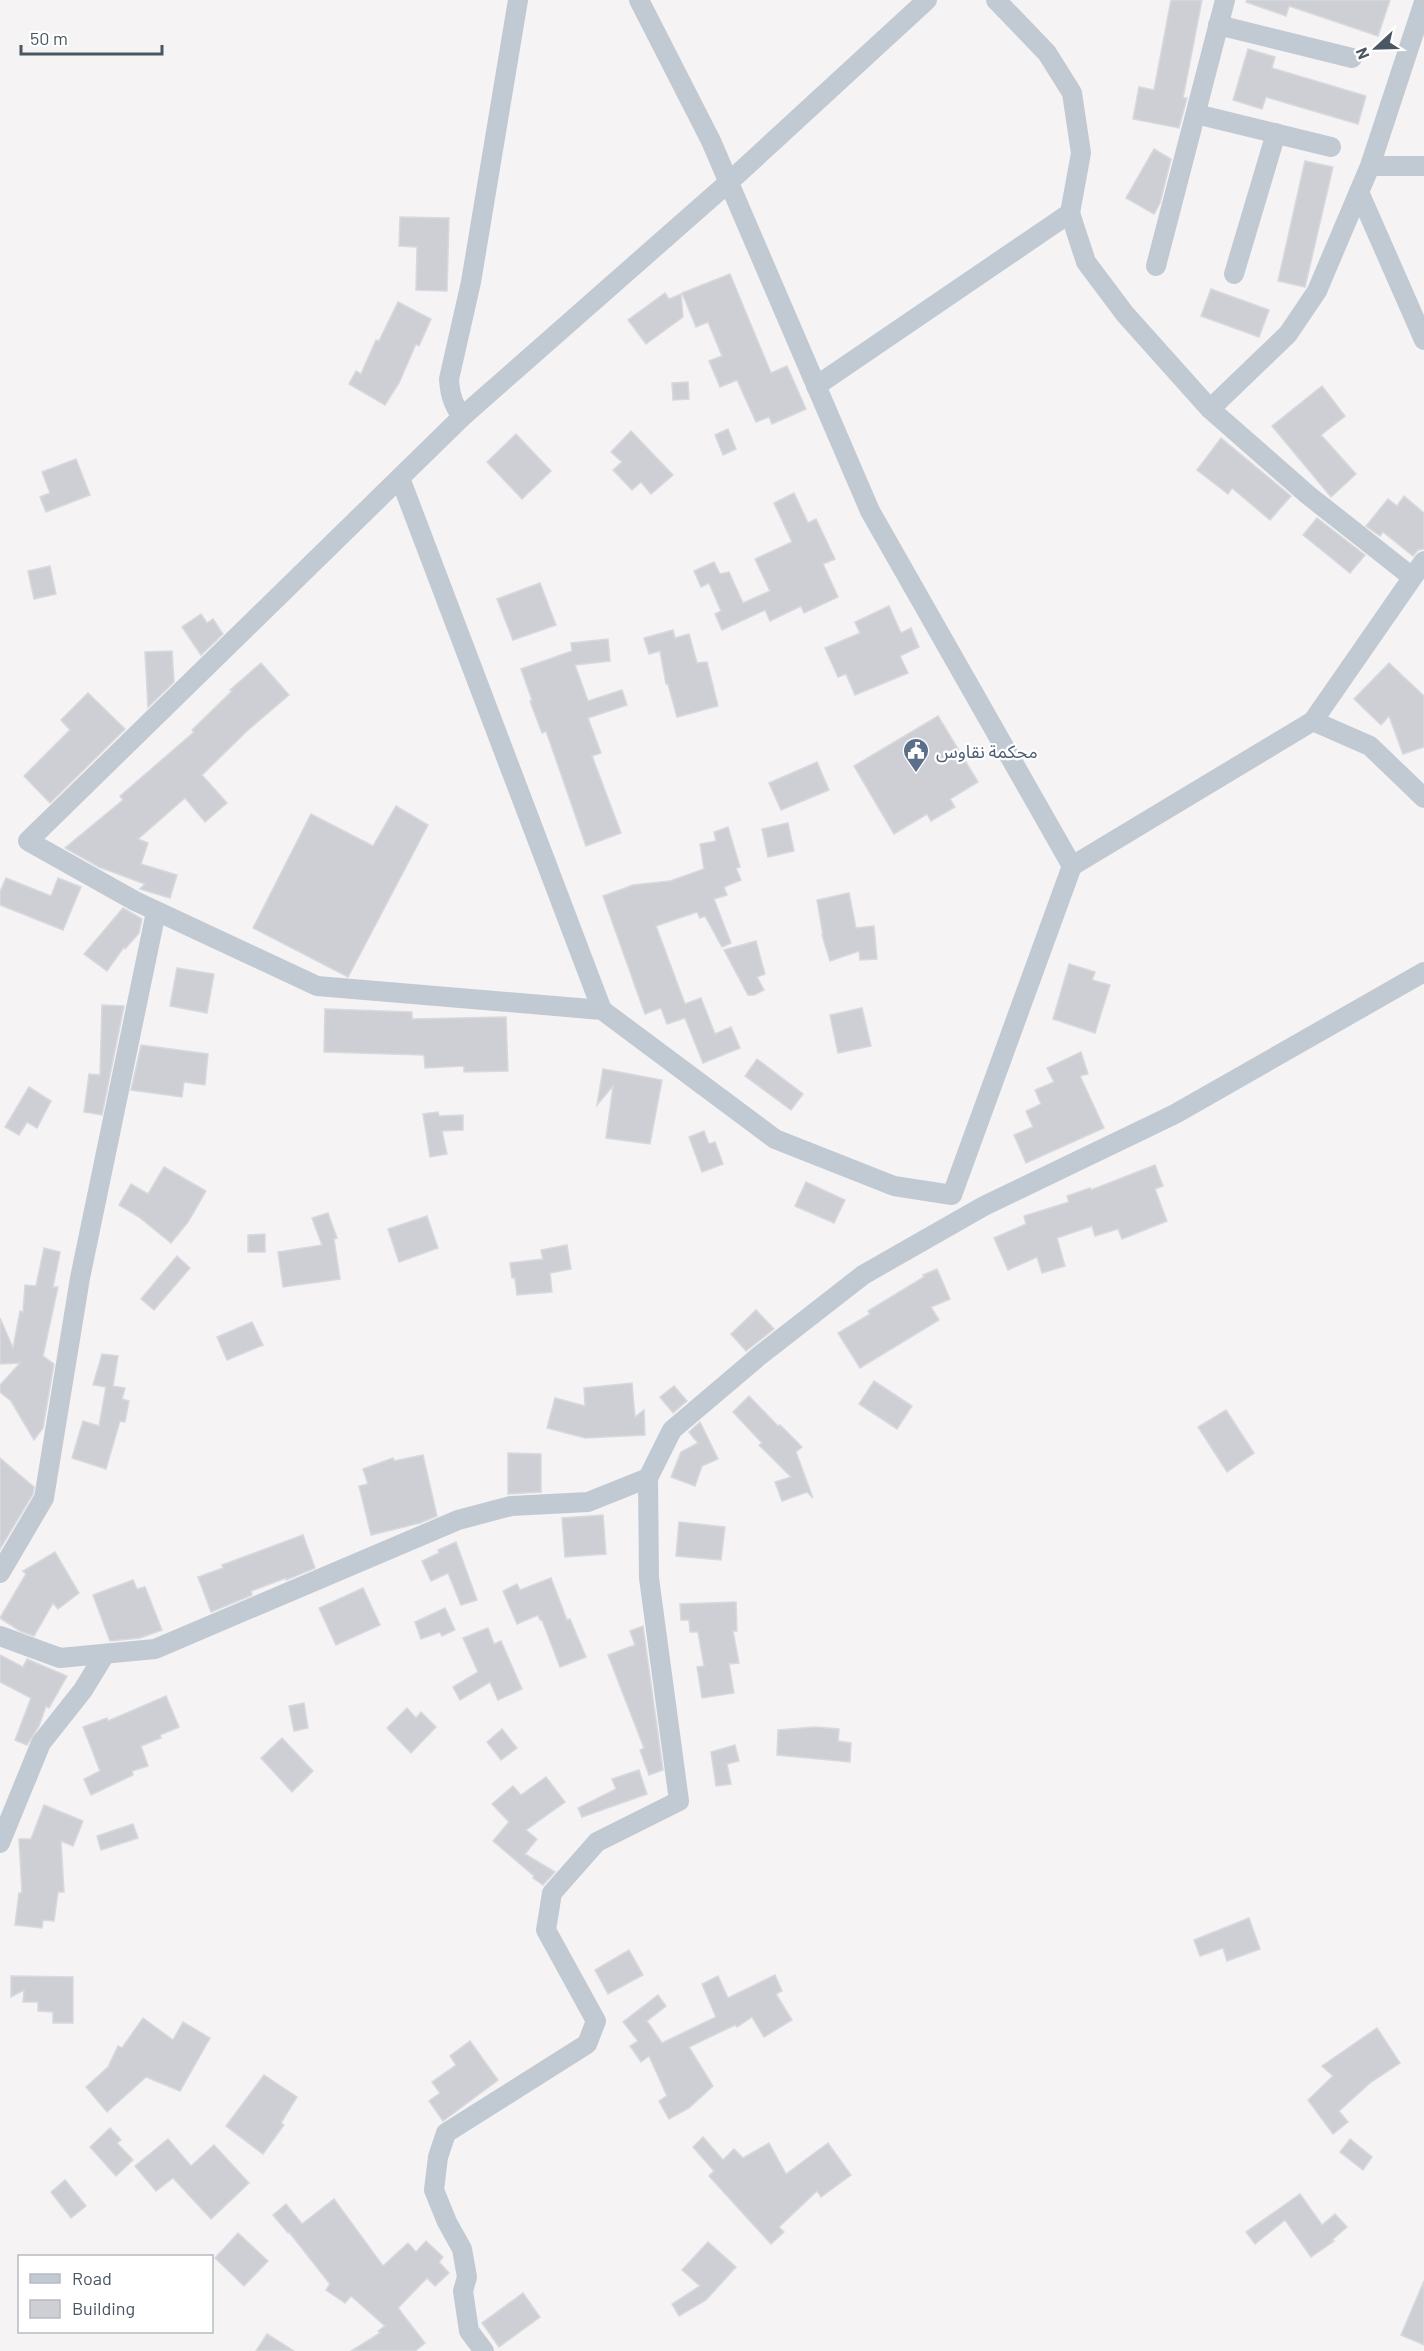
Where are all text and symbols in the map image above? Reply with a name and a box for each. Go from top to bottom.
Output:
scale bar [21,18,162,56]
north arrow [1346,18,1406,78]
text: 50 m [30,27,68,49]
text: N [1351,45,1372,62]
public building icon: محكمة نقاوس [901,736,931,774]
place label: محكمة نقاوس [936,740,1038,763]
legend [18,2255,213,2333]
text: Road [72,2267,112,2289]
text: Building [72,2297,135,2319]

